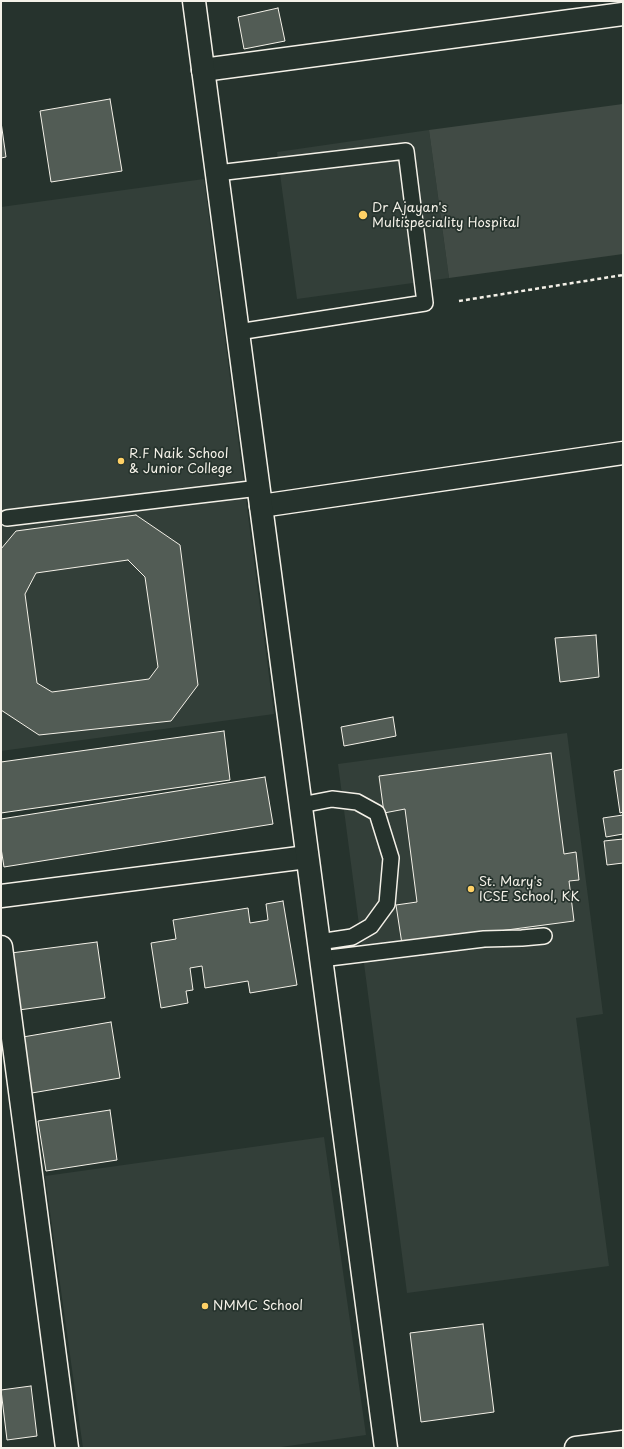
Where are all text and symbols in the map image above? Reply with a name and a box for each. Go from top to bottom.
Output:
place label: Dr Ajayan's Multispeciality Hospital [372,200,520,231]
marker: Dr Ajayan's Multispeciality Hospital [357,209,369,221]
place label: R.F Naik School & Junior College [129,446,232,477]
marker: R.F Naik School & Junior College [116,456,126,466]
place label: St. Mary's ICSE School, KK [479,874,580,905]
marker: St. Mary's ICSE School, KK [466,884,476,894]
place label: NMMC School [213,1298,303,1314]
marker: NMMC School [200,1301,210,1311]

